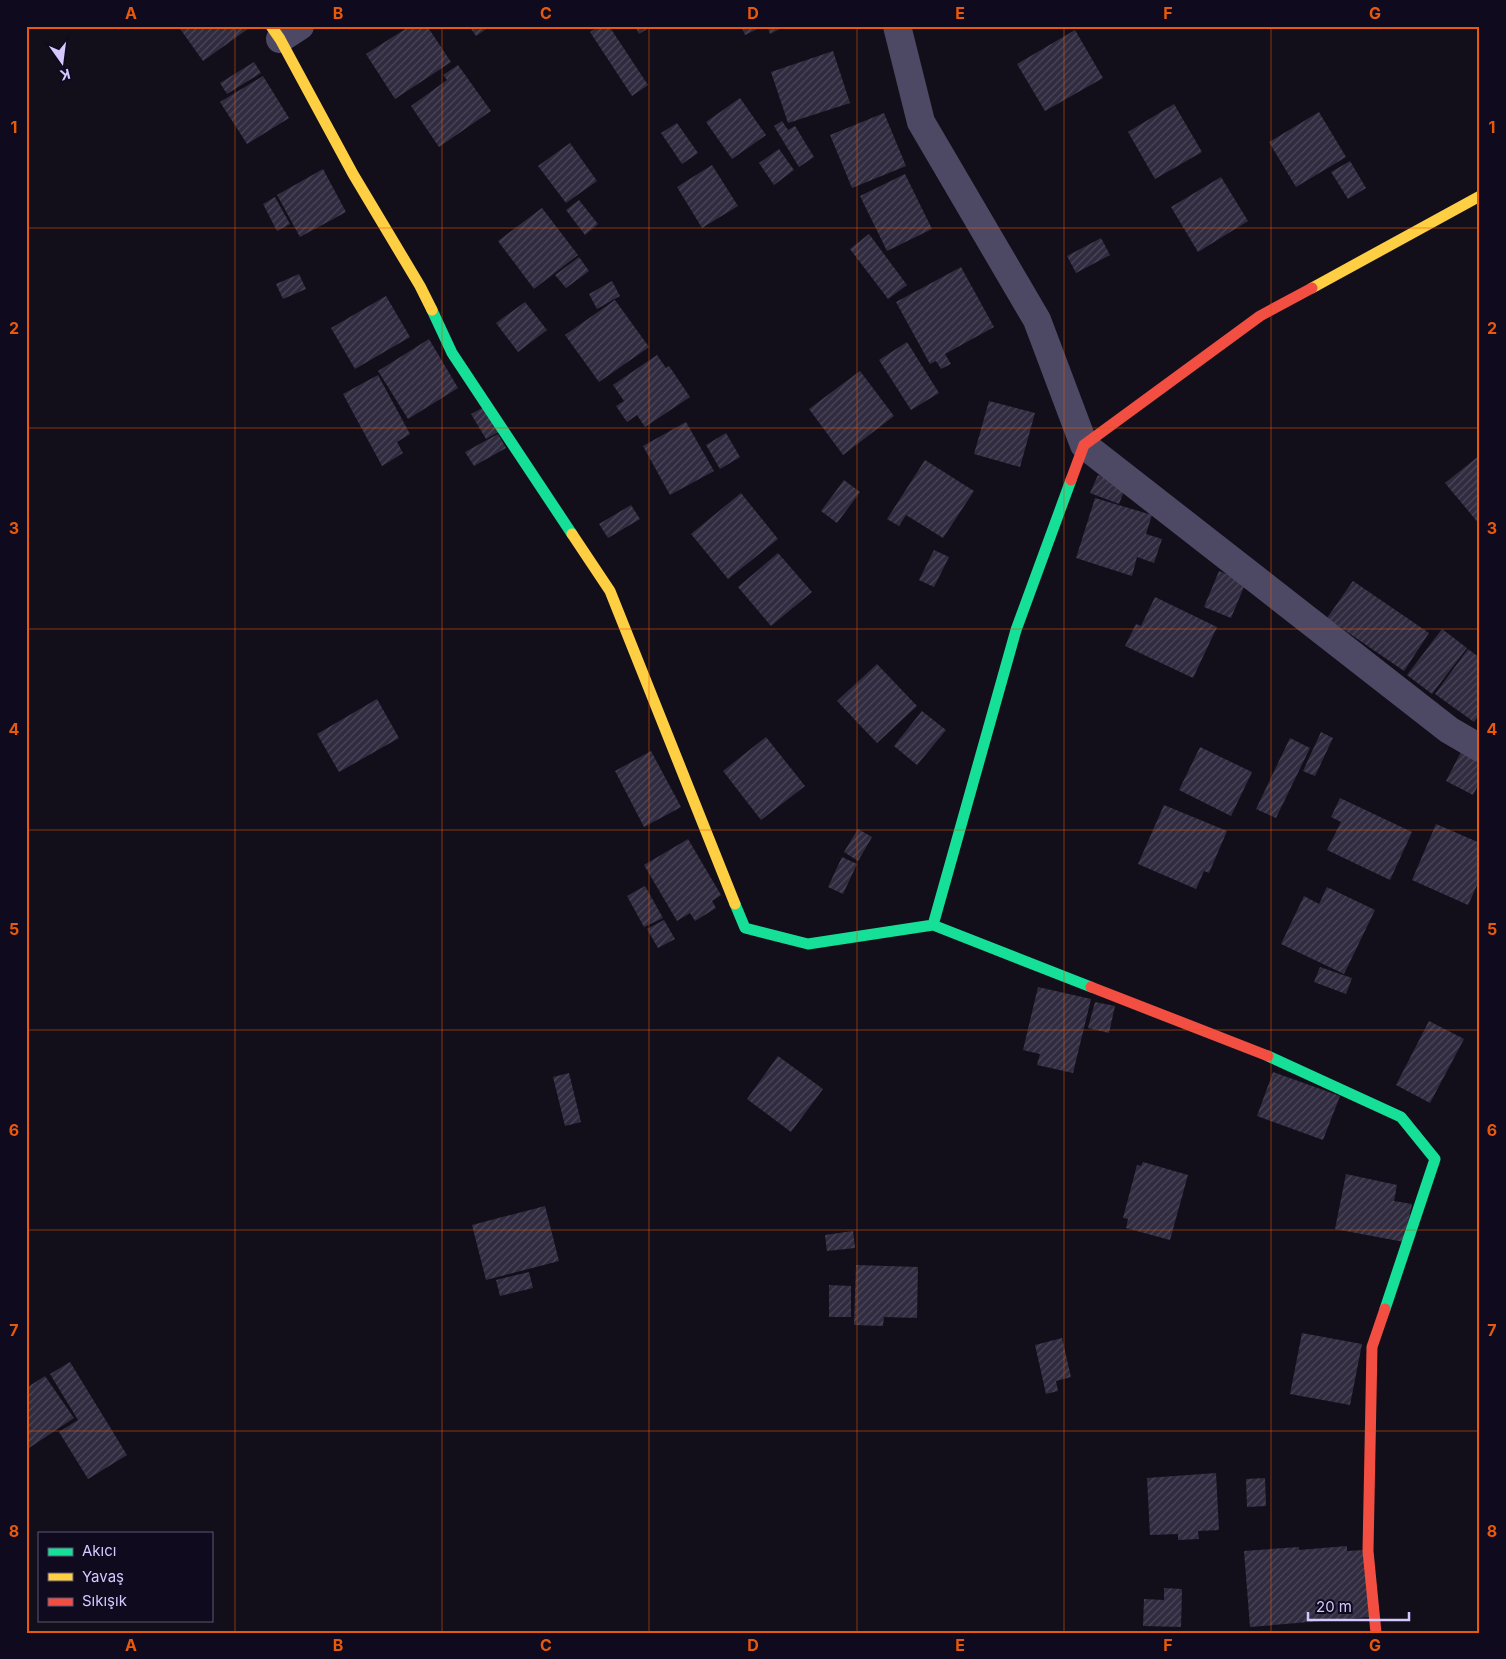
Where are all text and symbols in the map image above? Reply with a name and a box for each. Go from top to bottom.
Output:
text: A [125,3,137,23]
text: B [333,3,343,23]
text: C [540,3,552,23]
text: D [747,3,759,23]
text: E [955,3,965,23]
text: F [1163,3,1173,23]
text: G [1369,3,1381,23]
north arrow [38,38,88,88]
text: K [58,66,72,85]
text: 1 [11,117,17,137]
text: 1 [1489,117,1495,137]
text: 2 [9,318,19,338]
text: 2 [1487,318,1497,338]
text: 3 [9,518,19,538]
text: 3 [1487,518,1497,538]
text: 4 [9,719,20,739]
text: 4 [1487,719,1498,739]
text: 5 [9,919,19,939]
text: 5 [1487,919,1497,939]
text: 6 [9,1120,19,1140]
text: 6 [1487,1120,1497,1140]
text: 7 [9,1320,19,1340]
text: 7 [1487,1320,1497,1340]
text: 8 [9,1521,19,1541]
text: 8 [1487,1521,1497,1541]
legend [38,1532,212,1622]
text: Akıcı [82,1541,116,1560]
text: Yavaş [82,1567,124,1586]
scale bar [1308,1589,1410,1621]
text: Sıkışık [82,1591,128,1610]
text: 20 m [1316,1597,1352,1616]
text: A [125,1635,137,1655]
text: B [333,1635,343,1655]
text: C [540,1635,552,1655]
text: D [747,1635,759,1655]
text: E [955,1635,965,1655]
text: F [1163,1635,1173,1655]
text: G [1369,1635,1381,1655]

